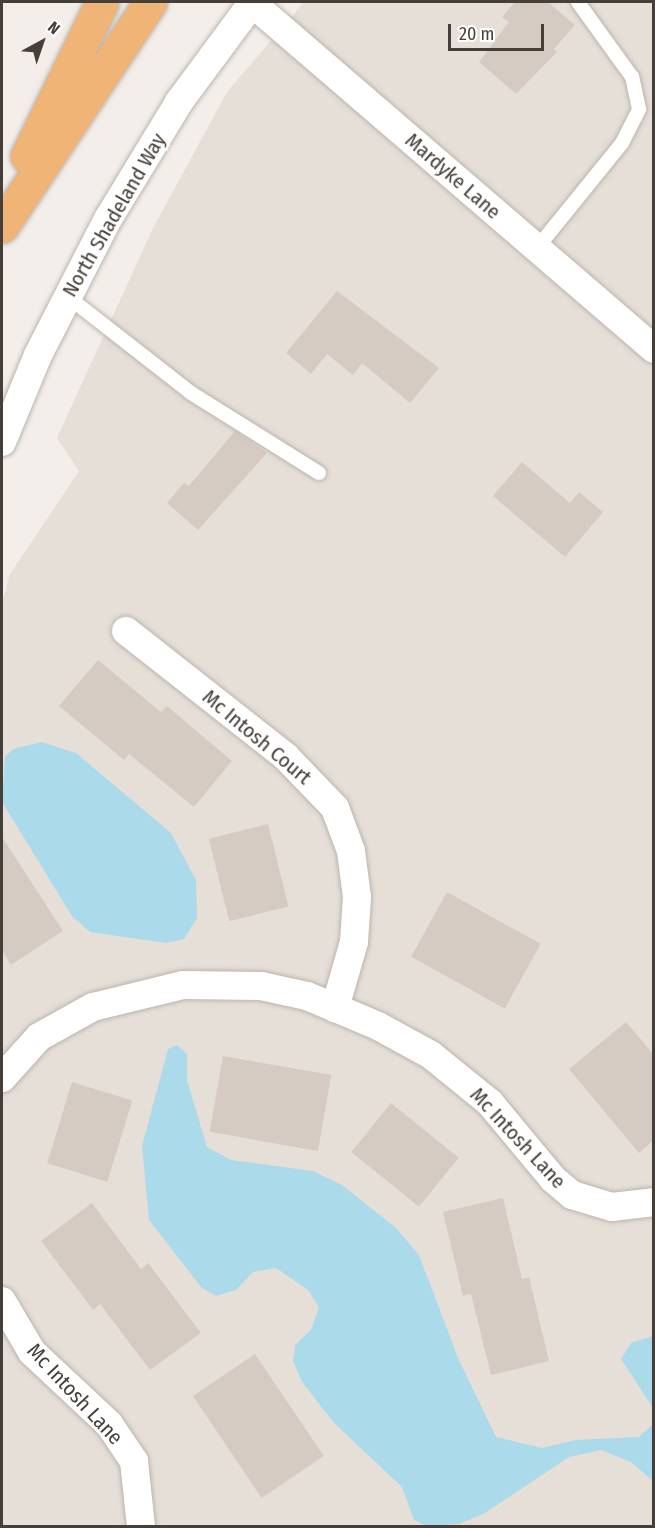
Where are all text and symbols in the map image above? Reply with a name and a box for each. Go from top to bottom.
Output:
north arrow [12,12,72,72]
scale bar [451,12,547,50]
text: N [44,17,64,38]
text: 20 m [459,23,494,45]
street label: Mardyke Lane [400,128,506,224]
street label: North Shadeland Way [57,129,171,301]
street label: Mc Intosh Court [197,684,317,790]
street label: Mc Intosh Lane [465,1082,571,1194]
street label: Mc Intosh Lane [22,1338,128,1450]

